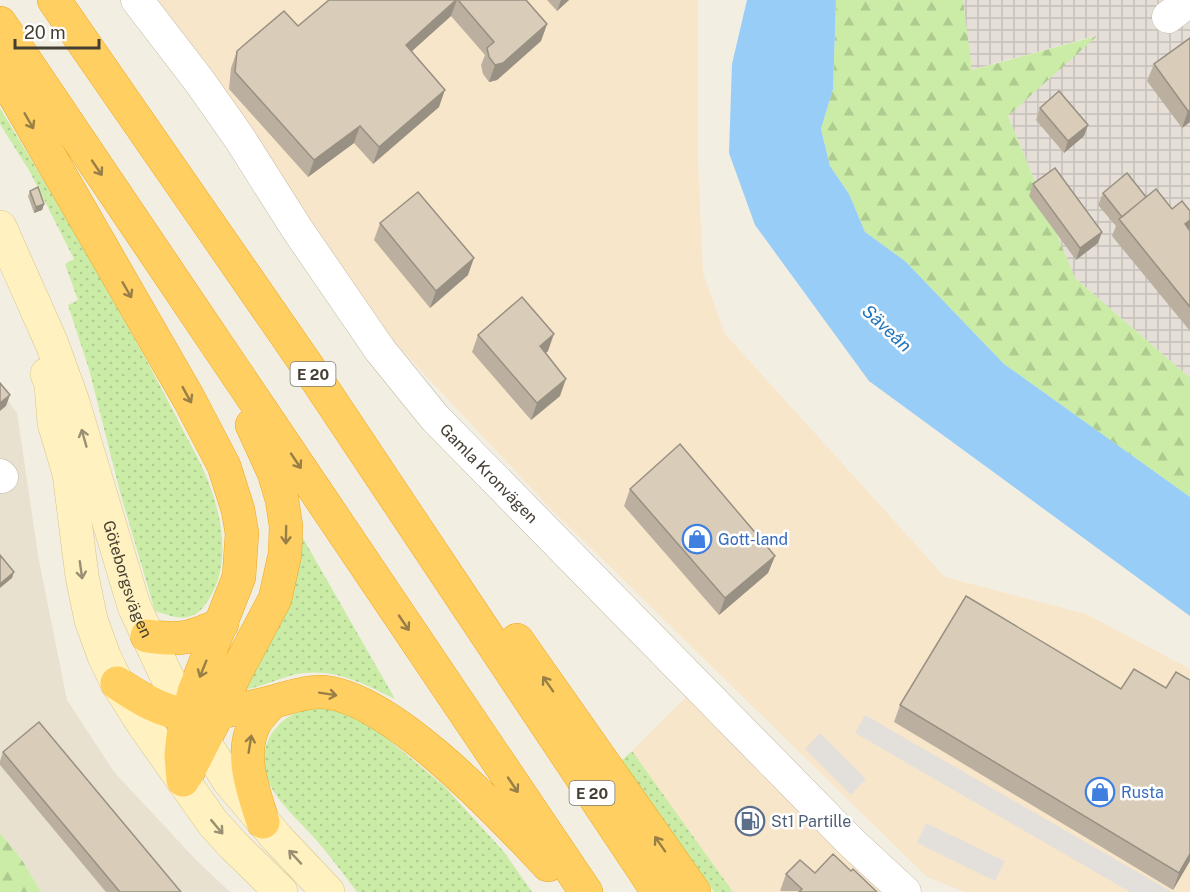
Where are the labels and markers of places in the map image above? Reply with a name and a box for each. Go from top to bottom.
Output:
shop icon: Gott-land [681,523,713,555]
place label: Gott-land [718,530,788,549]
shop icon: Rusta [1084,776,1116,808]
place label: Rusta [1121,783,1164,802]
fuel station icon: St1 Partille [734,805,766,837]
place label: St1 Partille [771,812,851,831]

